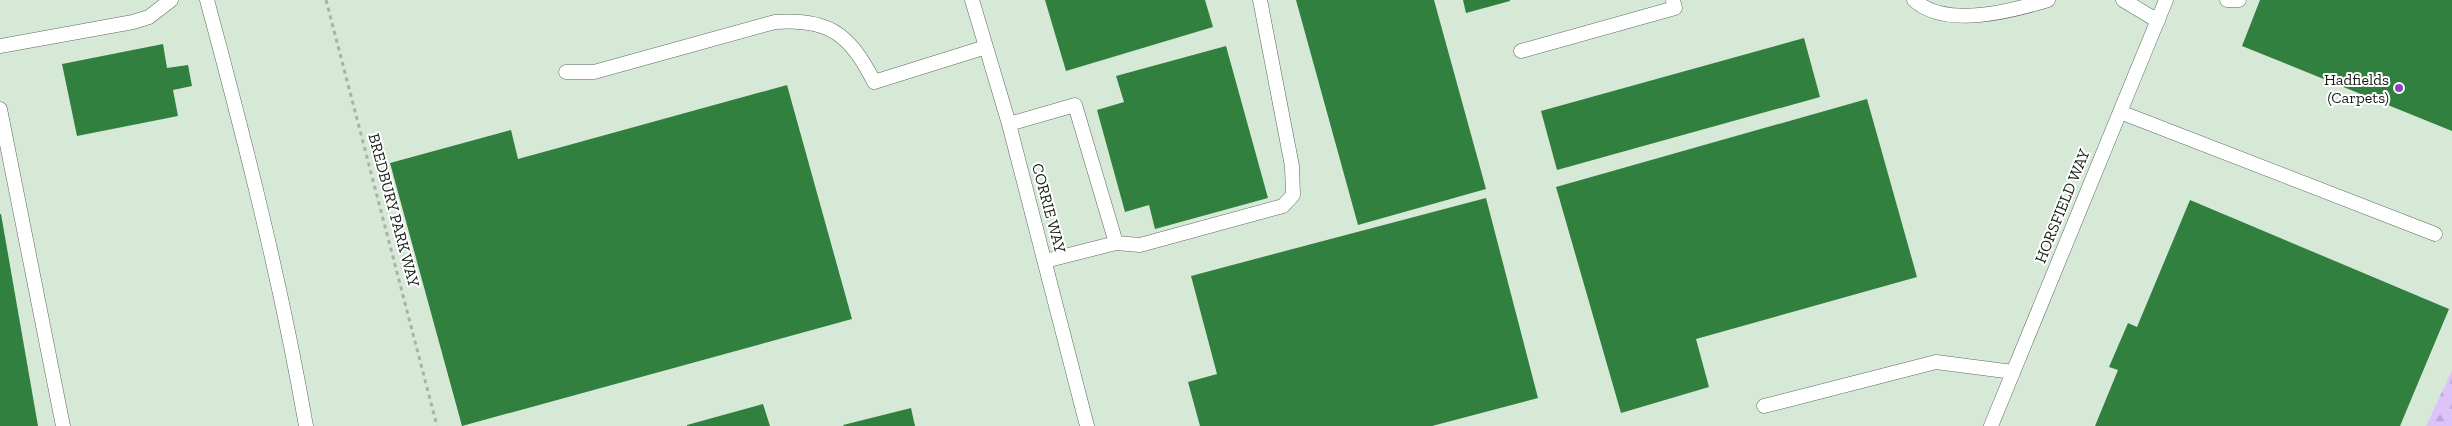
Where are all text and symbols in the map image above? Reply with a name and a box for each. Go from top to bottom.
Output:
place label: Hadfields (Carpets) [2324,70,2389,107]
marker: Hadfields (Carpets) [2393,82,2405,94]
street label: BREDBURY PARK WAY [364,131,424,289]
street label: HORSFIELD WAY [2030,146,2094,266]
street label: CORRIE WAY [1028,161,1070,255]

